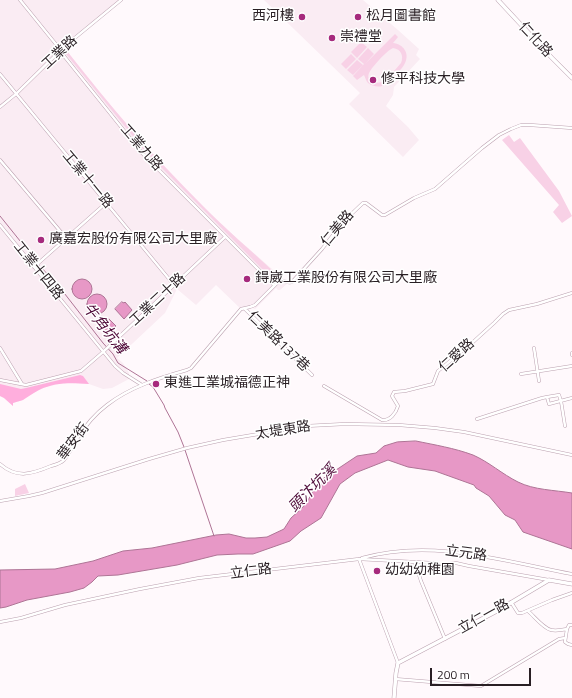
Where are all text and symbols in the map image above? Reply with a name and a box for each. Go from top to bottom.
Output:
place label: 西河樓 [252,9,294,25]
place label: 松月圖書館 [366,9,436,25]
marker: 西河樓 [297,12,307,22]
marker: 松月圖書館 [353,12,363,22]
street label: 仁化路 [515,19,555,61]
place label: 崇禮堂 [340,30,382,46]
street label: 工業路 [39,33,81,73]
marker: 崇禮堂 [327,33,337,43]
place label: 修平科技大學 [381,72,465,88]
marker: 修平科技大學 [368,75,378,85]
street label: 工業九路 [116,121,166,175]
street label: 工業十一路 [58,148,116,212]
street label: 仁美路 [318,208,358,250]
place label: 廣嘉宏股份有限公司大里廠 [49,232,217,248]
marker: 廣嘉宏股份有限公司大里廠 [36,235,46,245]
street label: 工業十四路 [9,239,67,303]
street label: 工業二十路 [127,270,189,330]
place label: 鍀崴工業股份有限公司大里廠 [255,271,437,287]
marker: 鍀崴工業股份有限公司大里廠 [242,274,252,284]
water label: 牛角坑溝 [78,300,130,358]
street label: 仁美路137巷 [244,308,312,376]
street label: 仁愛路 [436,336,478,376]
place label: 東進工業城福德正神 [164,376,290,392]
marker: 東進工業城福德正神 [151,379,161,389]
street label: 太堤東路 [254,418,312,444]
street label: 華安街 [55,420,93,464]
water label: 頭汴坑溪 [285,461,341,517]
street label: 立元路 [444,543,488,565]
street label: 立仁路 [229,561,273,583]
place label: 幼幼幼稚園 [385,563,455,579]
marker: 幼幼幼稚園 [372,566,382,576]
street label: 立仁一路 [455,596,513,638]
scale bar [432,660,533,686]
text: 200 m [437,665,470,684]

